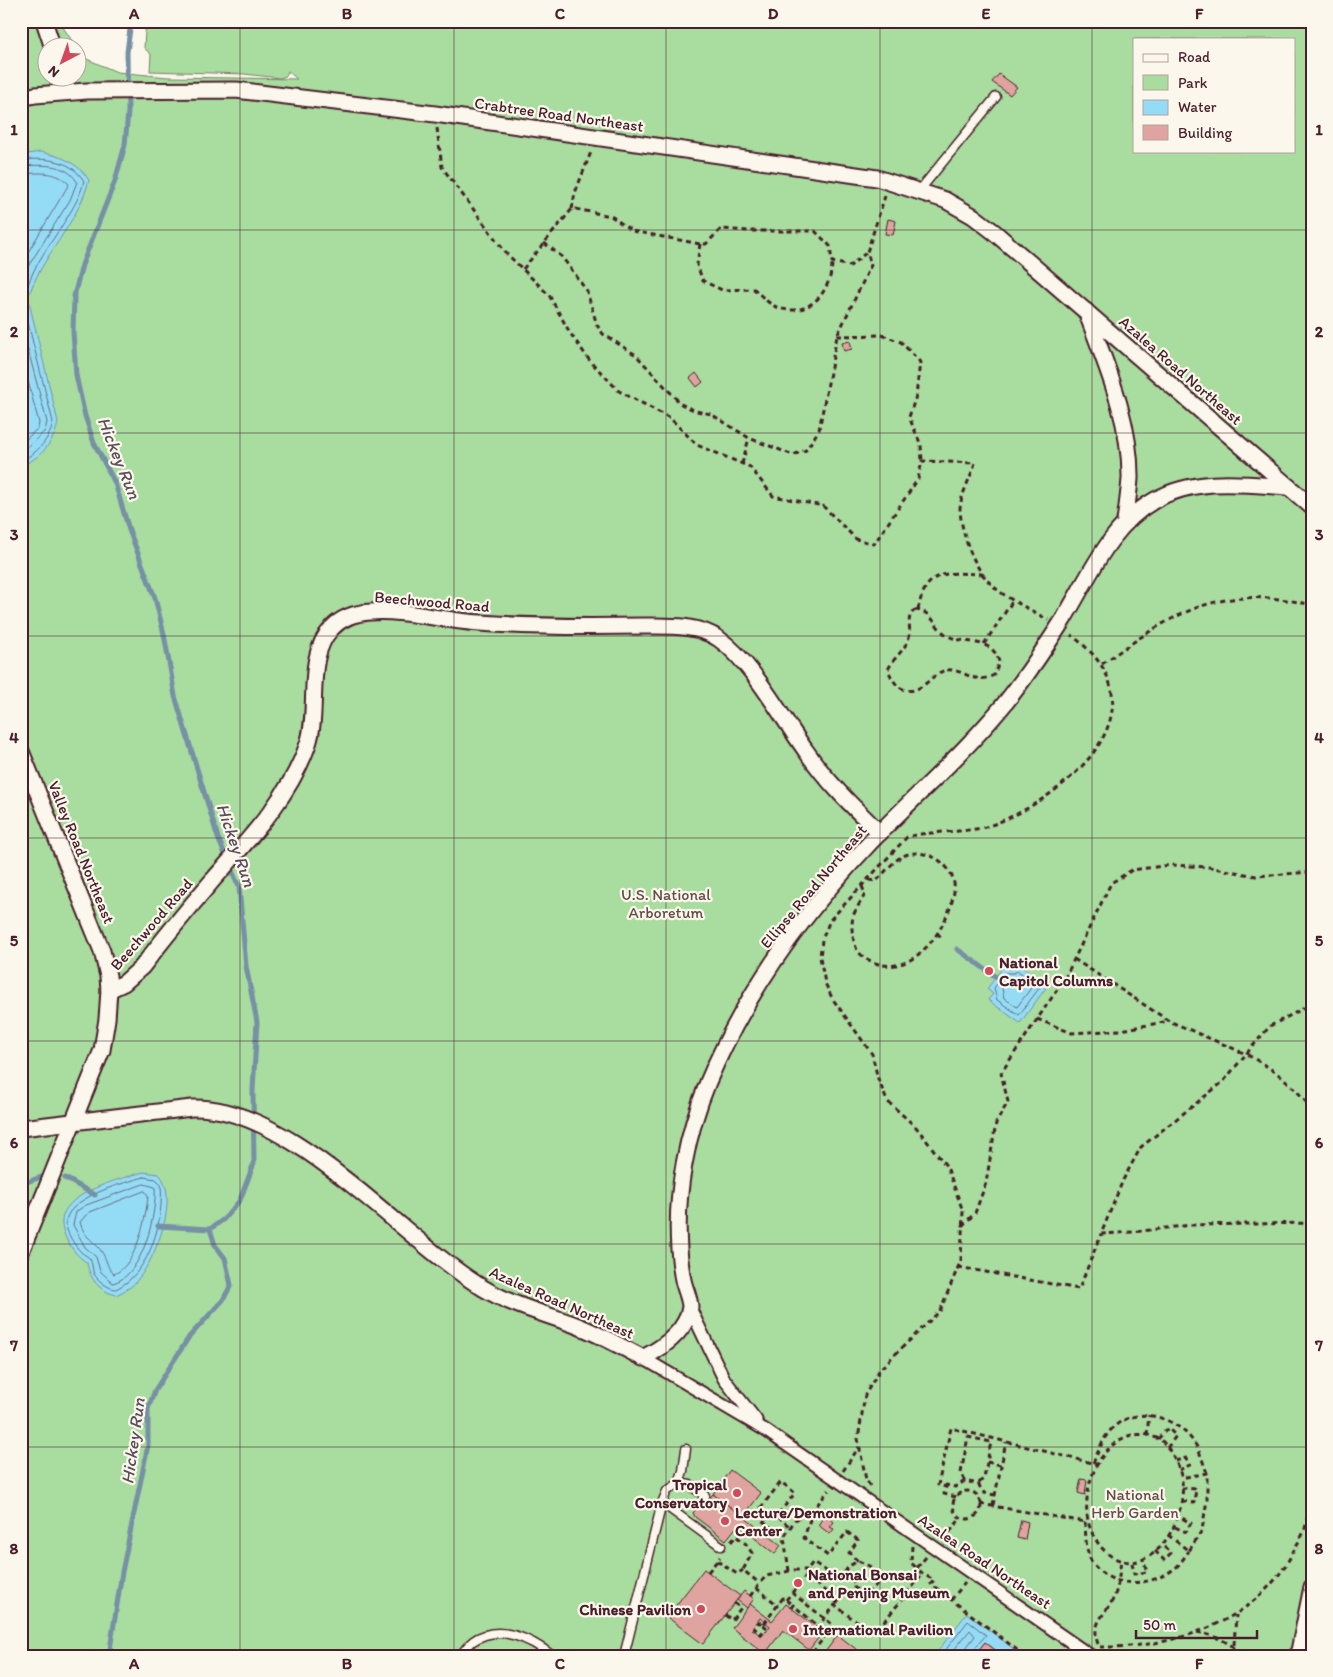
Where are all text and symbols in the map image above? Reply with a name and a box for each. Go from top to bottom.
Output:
text: A [128,4,140,23]
text: B [342,4,353,23]
text: C [555,4,566,23]
text: D [768,4,779,23]
text: E [982,4,991,23]
text: F [1195,4,1204,23]
north arrow [38,38,88,88]
legend [1133,38,1296,152]
text: Road [1178,48,1211,66]
text: N [45,62,63,81]
text: Park [1178,74,1208,92]
street label: Crabtree Road Northeast [473,93,645,136]
text: Water [1178,98,1217,116]
text: 1 [10,120,18,139]
text: 1 [1315,120,1323,139]
text: Building [1178,124,1232,142]
street label: Azalea Road Northeast [1115,312,1246,429]
text: 2 [10,322,19,341]
text: 2 [1315,322,1324,341]
water label: Hickey Run [93,414,146,503]
text: 3 [10,525,19,544]
text: 3 [1315,525,1324,544]
street label: Beechwood Road [374,587,491,616]
text: 4 [9,728,19,747]
text: 4 [1314,728,1324,747]
street label: Valley Road Northeast [44,778,119,926]
water label: Hickey Run [211,800,261,890]
street label: Ellipse Road Northeast [756,821,871,952]
street label: Beechwood Road [106,874,197,974]
park label: U.S. National Arboretum [621,885,711,922]
text: 5 [10,931,19,950]
text: 5 [1315,931,1324,950]
place label: National Capitol Columns [999,953,1113,991]
marker: National Capitol Columns [983,965,995,977]
text: 6 [10,1133,19,1152]
text: 6 [1315,1133,1324,1152]
street label: Azalea Road Northeast [487,1262,637,1343]
text: 7 [9,1336,18,1355]
text: 7 [1314,1336,1323,1355]
water label: Hickey Run [116,1396,150,1486]
place label: Tropical Conservatory [635,1475,727,1513]
park label: National Herb Garden [1091,1485,1179,1522]
marker: Tropical Conservatory [731,1487,743,1499]
place label: Lecture/Demonstration Center [735,1503,898,1540]
street label: Azalea Road Northeast [915,1510,1055,1613]
marker: Lecture/Demonstration Center [719,1515,731,1527]
text: 8 [10,1539,19,1558]
text: 8 [1315,1539,1324,1558]
place label: National Bonsai and Penjing Museum [808,1565,950,1603]
marker: National Bonsai and Penjing Museum [792,1577,804,1589]
place label: Chinese Pavilion [579,1600,692,1619]
marker: Chinese Pavilion [695,1603,707,1615]
scale bar [1136,1607,1257,1639]
text: 50 m [1143,1616,1176,1634]
place label: International Pavilion [803,1620,954,1639]
marker: International Pavilion [787,1623,799,1635]
text: A [128,1654,140,1673]
text: B [342,1654,353,1673]
text: C [555,1654,566,1673]
text: D [768,1654,779,1673]
text: E [982,1654,991,1673]
text: F [1195,1654,1204,1673]

